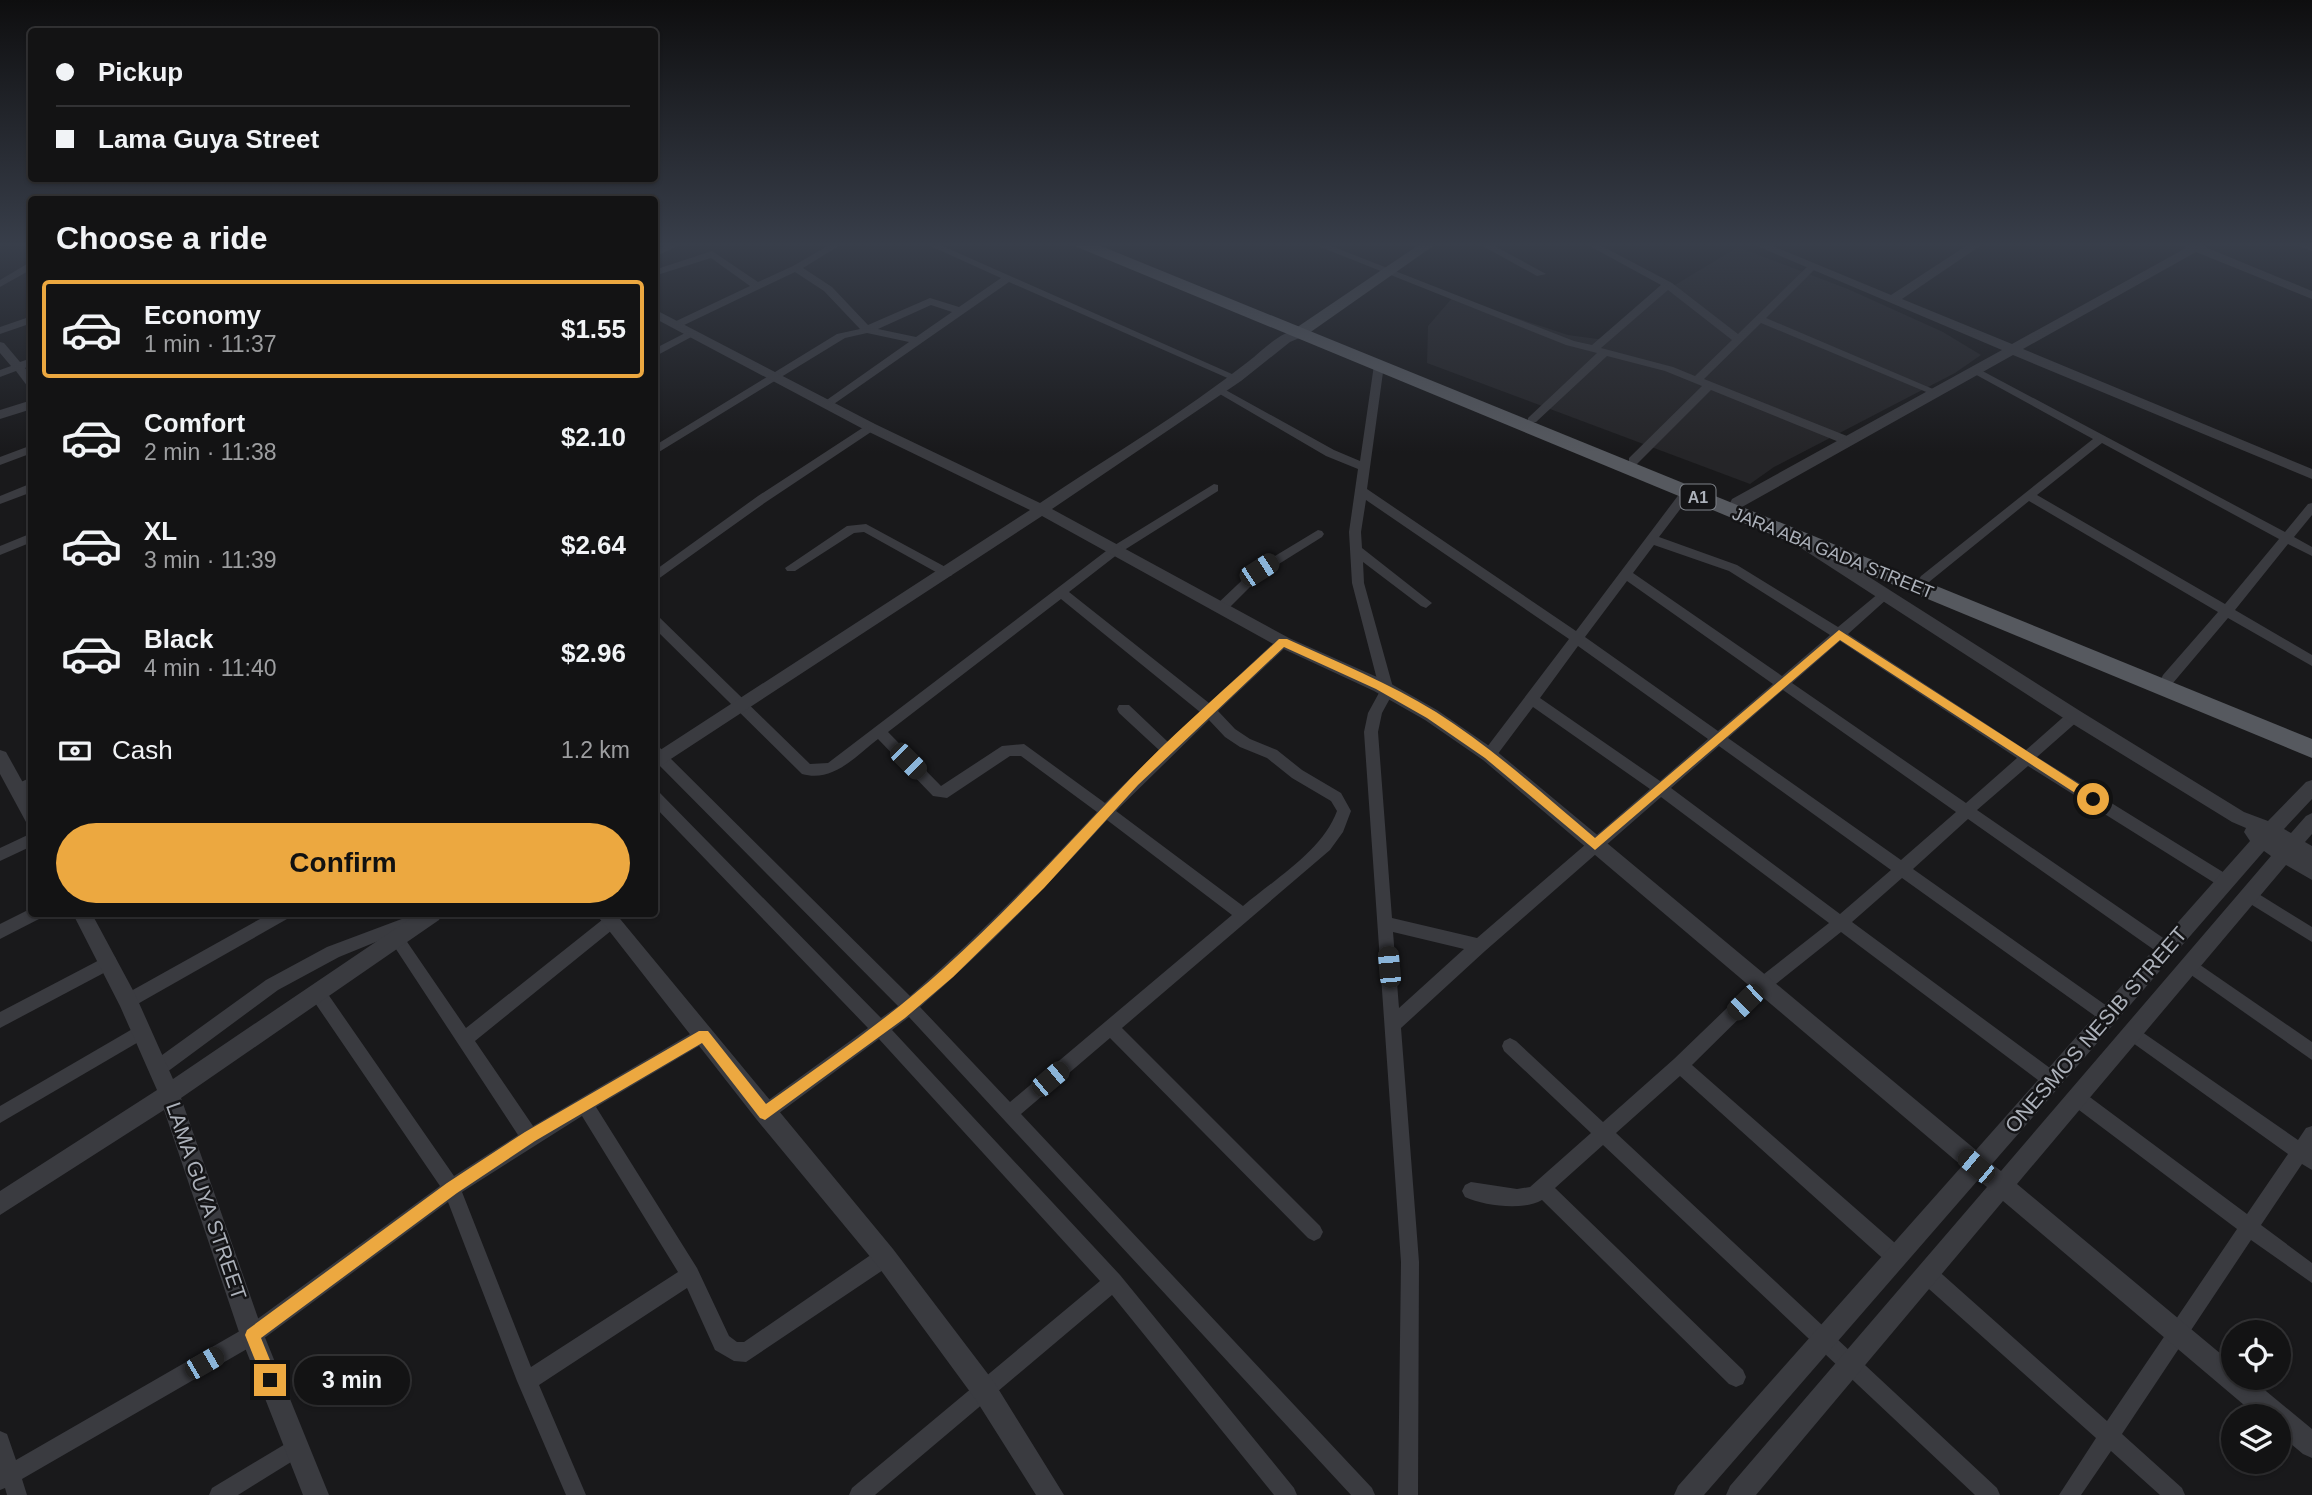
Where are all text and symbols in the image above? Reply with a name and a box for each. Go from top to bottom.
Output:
text: Pickup [98,57,183,87]
text: Lama Guya Street [98,124,319,154]
text: Choose a ride [56,220,268,256]
icon: car [60,298,123,361]
text: Economy [144,300,261,330]
text: $1.55 [561,314,626,344]
text: 1 min · 11:37 [144,331,277,357]
icon: car [60,406,123,469]
text: Comfort [144,408,245,438]
text: $2.10 [561,422,626,452]
text: 2 min · 11:38 [144,439,277,465]
road number: A1 [1680,484,1716,510]
street label: JARA ABA GADA STREET [1730,503,1936,603]
icon: car [60,514,123,577]
text: XL [144,516,177,546]
text: $2.64 [561,530,626,560]
text: 3 min · 11:39 [144,547,277,573]
car [1236,550,1283,590]
icon: car [60,622,123,685]
text: Black [144,624,213,654]
text: $2.96 [561,638,626,668]
text: 4 min · 11:40 [144,655,277,681]
icon: cash [56,732,94,770]
text: Cash [112,735,173,765]
text: 1.2 km [561,737,630,763]
car [886,739,931,783]
route start [2077,783,2109,815]
button: Confirm [56,823,630,903]
street label: ONESMOS NESIB STREET [2000,922,2191,1137]
car [1377,945,1402,989]
car [1723,980,1768,1024]
car [1028,1057,1073,1101]
street label: LAMA GUYA STREET [162,1099,251,1303]
car [1954,1144,1999,1188]
map controls [2221,1320,2291,1474]
button: locate [2221,1320,2291,1390]
car [181,1343,228,1383]
callout: 3 min [294,1356,410,1404]
route end [254,1364,286,1396]
text: 3 min [322,1367,382,1393]
button: layers [2221,1404,2291,1474]

